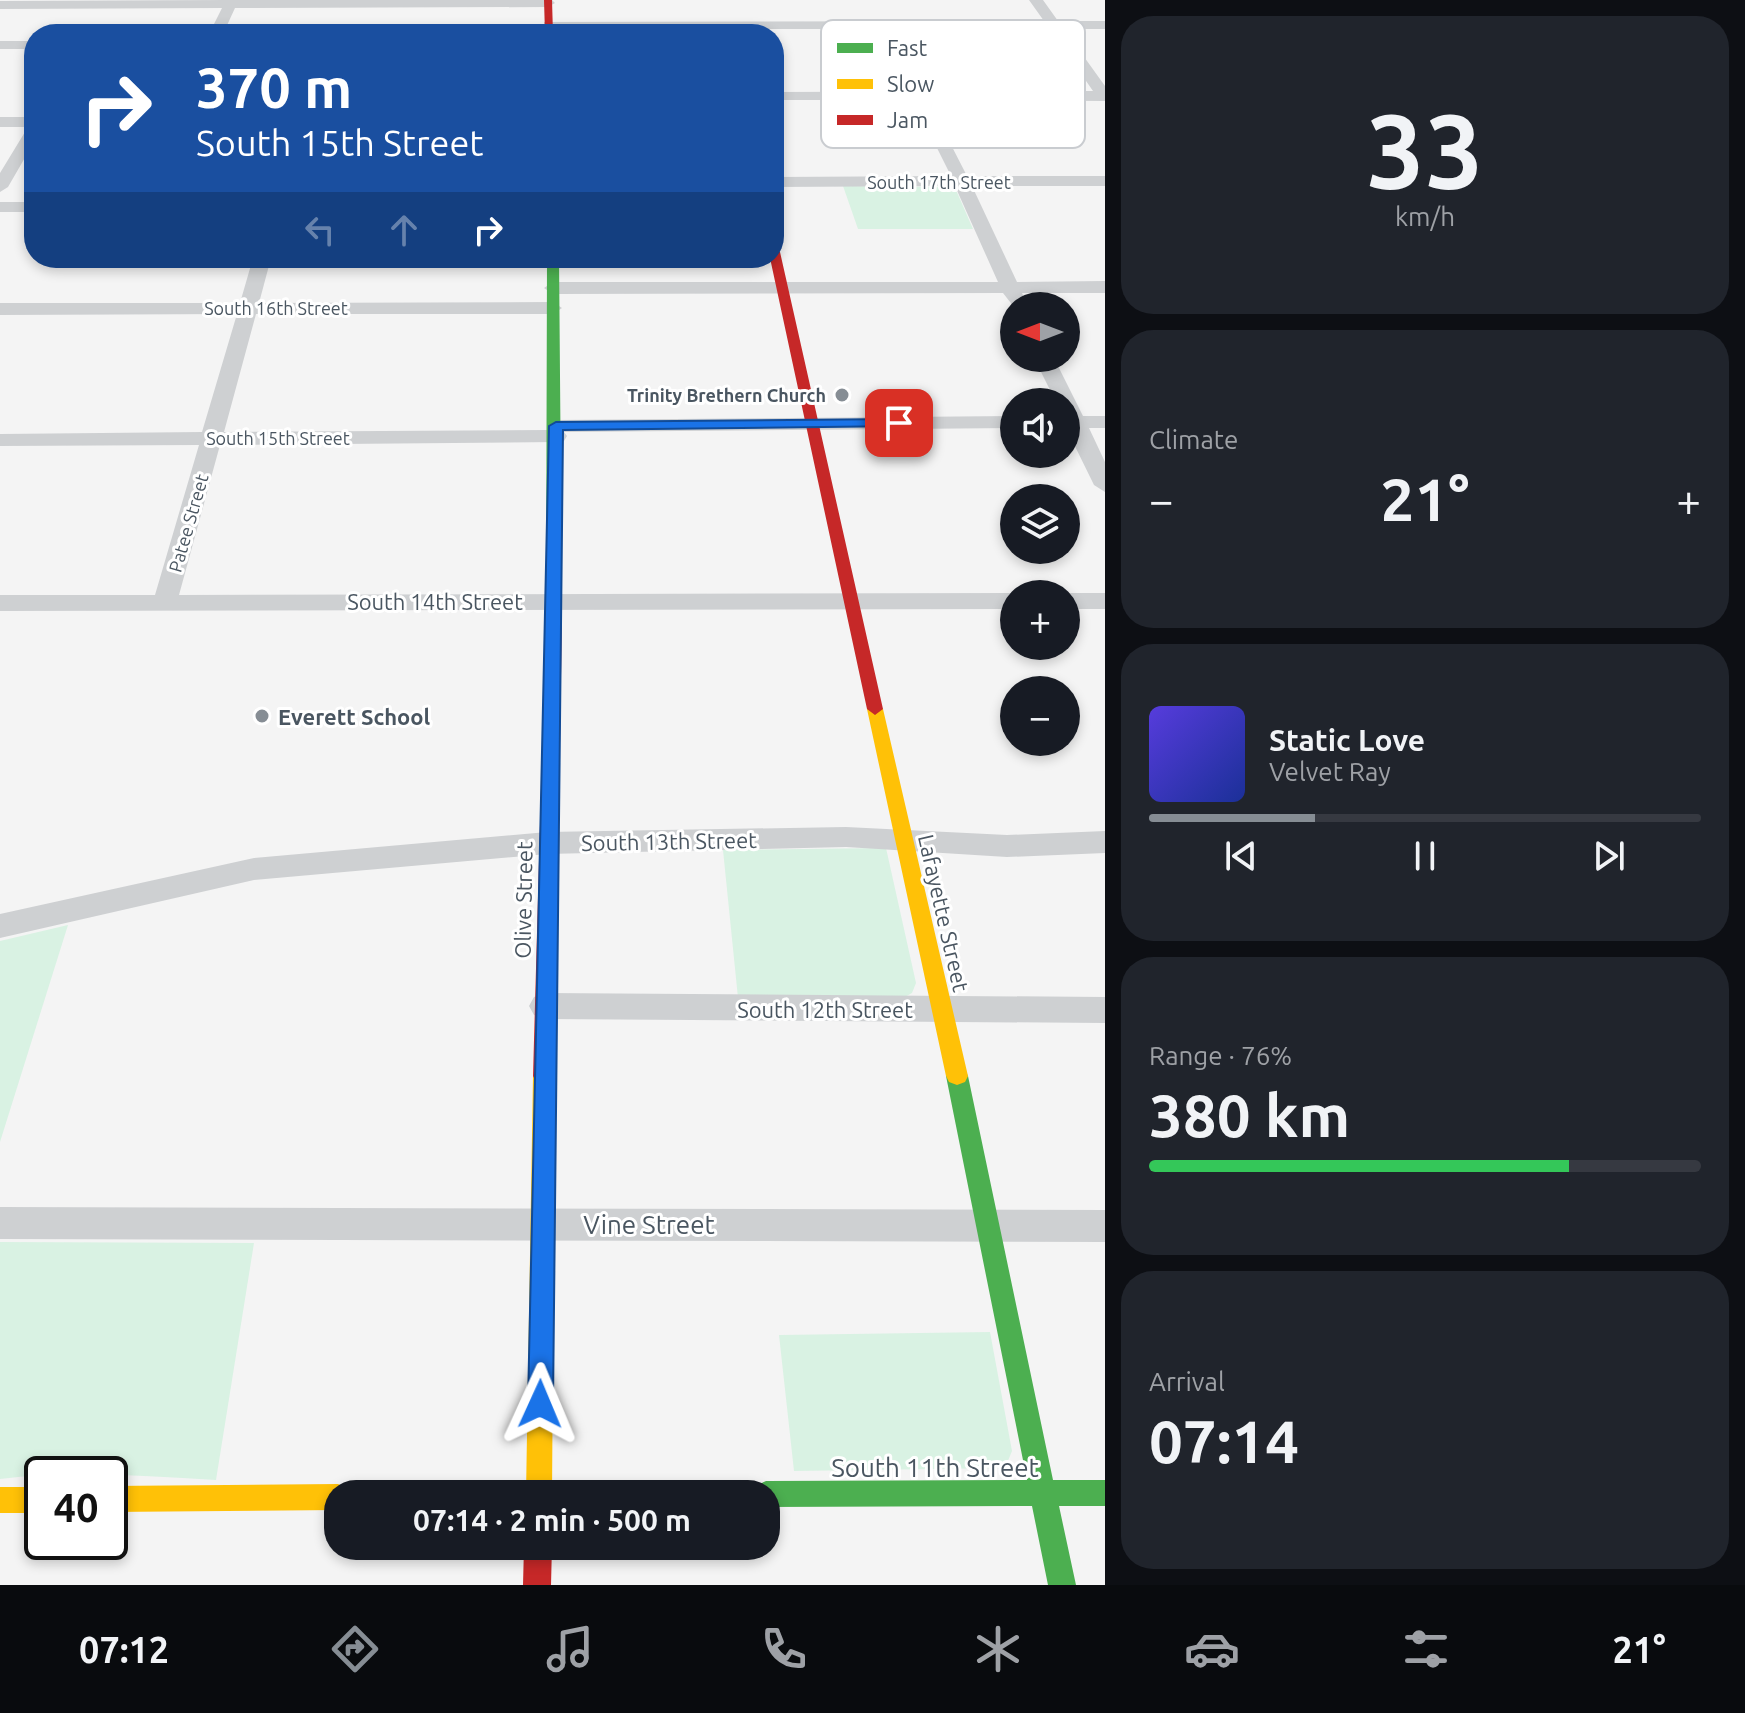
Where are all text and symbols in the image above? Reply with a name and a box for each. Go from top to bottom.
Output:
legend [821,20,1085,148]
text: Fast [887,35,928,60]
icon: right [64,56,168,160]
text: 370 m [196,56,352,119]
text: Slow [887,71,934,96]
text: 33 [1366,91,1484,208]
text: Jam [887,107,928,132]
text: South 15th Street [196,122,484,163]
street label: South 17th Street [867,172,1011,192]
text: km/h [1395,202,1455,231]
icon: left [298,208,342,252]
icon: ahead [382,208,426,252]
icon: right [466,208,510,252]
north arrow [1000,292,1080,372]
map controls [1000,292,1080,756]
street label: South 16th Street [204,298,348,318]
place label: Trinity Brethern Church [627,385,826,405]
marker: Trinity Brethern Church [833,386,851,404]
button: sound [1000,388,1080,468]
pin [865,389,933,457]
icon: arrive [877,401,921,445]
text: Climate [1149,425,1238,454]
street label: South 15th Street [206,428,350,448]
text: 21° [1381,465,1469,532]
street label: Patee Street [164,472,212,574]
text: − [1149,475,1174,524]
text: + [1676,475,1701,524]
button: layers [1000,484,1080,564]
button: + [1000,580,1080,660]
street label: South 14th Street [347,589,523,614]
button: − [1000,676,1080,756]
place label: Everett School [278,704,431,729]
marker: Everett School [253,707,271,725]
text: Static Love [1269,723,1425,757]
text: Velvet Ray [1269,757,1391,786]
street label: South 13th Street [581,827,757,855]
street label: Lafayette Street [914,832,974,994]
icon: previous [1219,834,1263,878]
icon: pause [1403,834,1447,878]
icon: next [1587,834,1631,878]
street label: Olive Street [509,841,537,959]
street label: South 12th Street [737,997,913,1022]
text: Range · 76% [1149,1041,1292,1070]
text: 380 km [1149,1081,1350,1148]
street label: Vine Street [583,1210,715,1239]
position arrow [498,1362,582,1446]
text: Arrival [1149,1367,1225,1396]
text: 07:14 [1149,1407,1299,1474]
street label: South 11th Street [831,1453,1039,1482]
speed limit sign: 40 [24,1456,128,1560]
text: 07:14 · 2 min · 500 m [413,1503,691,1537]
icon: directions [327,1621,383,1677]
icon: music [542,1621,598,1677]
icon: phone [756,1621,812,1677]
icon: climate [970,1621,1026,1677]
icon: car [1184,1621,1240,1677]
icon: filters [1398,1621,1454,1677]
text: 07:12 [79,1629,169,1670]
text: 21° [1612,1629,1666,1670]

